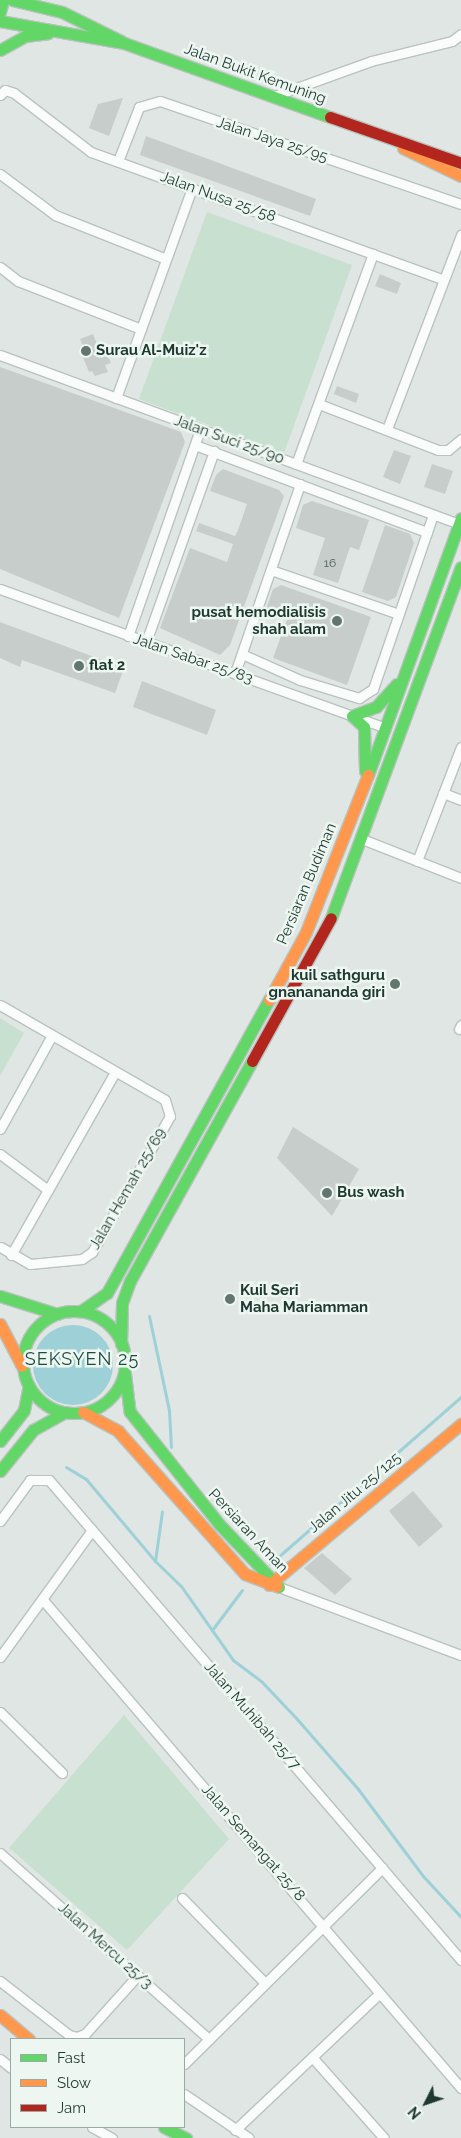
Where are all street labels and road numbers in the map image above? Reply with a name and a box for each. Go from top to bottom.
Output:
street label: Jalan Bukit Kemuning [182,40,328,108]
street label: Jalan Jaya 25/95 [214,113,330,167]
street label: Jalan Nusa 25/58 [158,168,278,226]
street label: Jalan Suci 25/90 [171,412,287,468]
street label: Jalan Sabar 25/83 [131,630,255,688]
street label: Persiaran Budiman [273,821,341,947]
street label: Jalan Hemah 25/69 [86,1125,170,1253]
street label: Jalan Jitu 25/125 [305,1449,405,1537]
street label: Persiaran Aman [204,1485,292,1577]
street label: Jalan Muhibah 25/7 [200,1658,304,1774]
street label: Jalan Semangat 25/8 [197,1781,309,1905]
street label: Jalan Mercu 25/3 [54,1899,156,1993]

